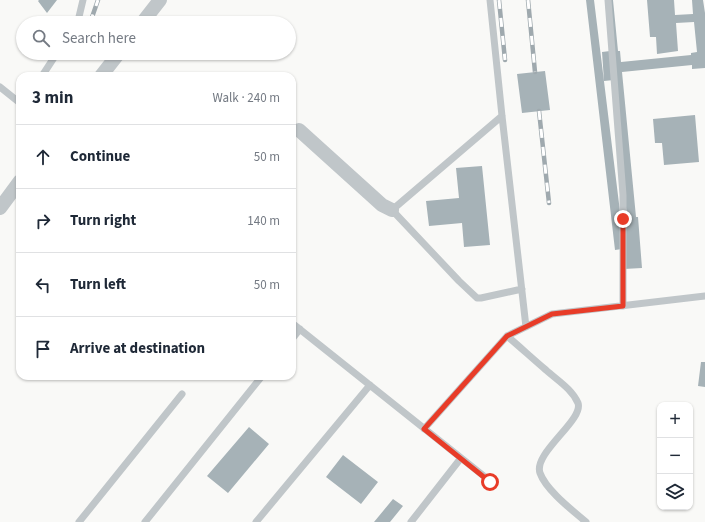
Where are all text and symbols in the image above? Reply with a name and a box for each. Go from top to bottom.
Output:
search box [16,16,296,60]
icon: search [30,27,52,49]
text: Search here [62,28,136,49]
text: 3 min [32,86,73,110]
text: Walk · 240 m [212,89,280,107]
icon: ahead [32,146,54,168]
text: Continue [70,146,130,167]
text: 50 m [254,148,280,166]
icon: right [32,210,54,232]
text: Turn right [70,210,136,231]
route end [614,210,632,228]
text: 140 m [247,212,280,230]
icon: left [32,274,54,296]
text: Turn left [70,274,126,295]
text: 50 m [254,276,280,294]
icon: arrive [32,338,54,360]
text: Arrive at destination [70,338,205,359]
map controls [657,402,693,510]
button: + [657,402,693,438]
button: − [657,438,693,474]
route start [481,473,499,491]
button: layers [657,474,693,510]

